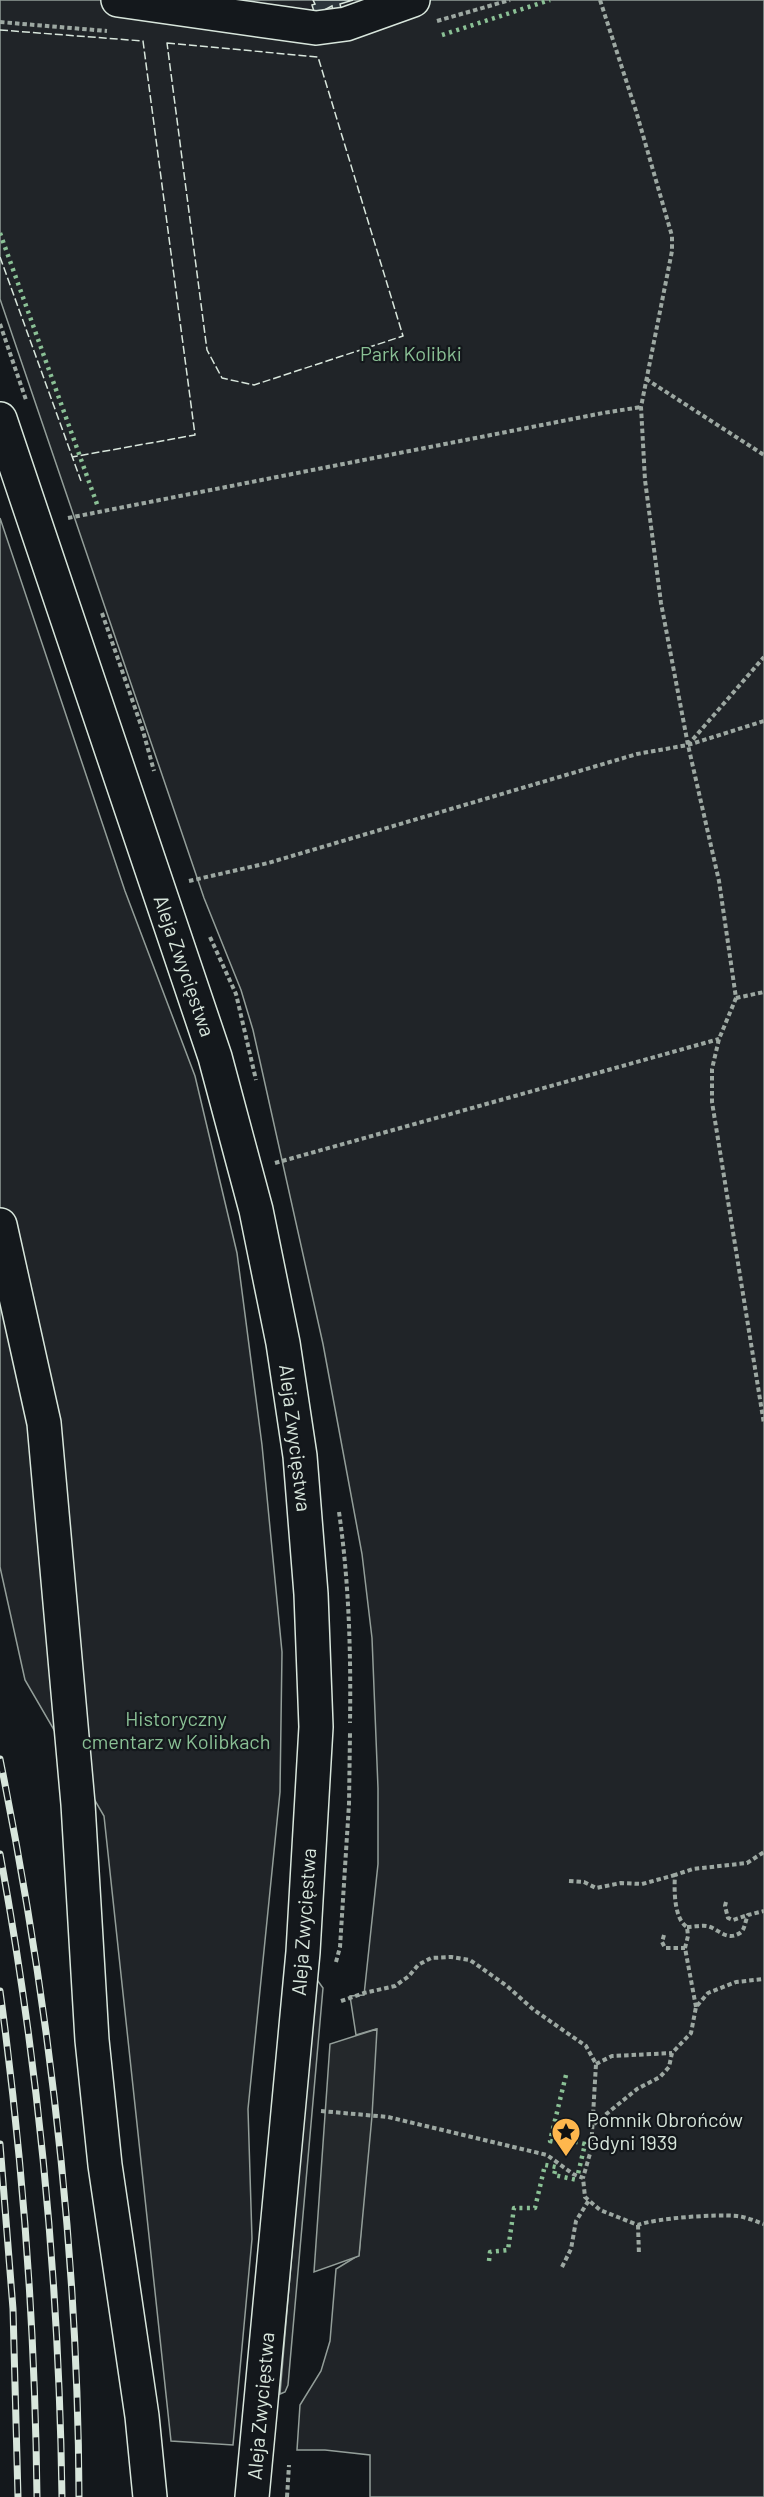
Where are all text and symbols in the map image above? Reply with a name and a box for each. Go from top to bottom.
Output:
park label: Park Kolibki [360,341,462,365]
street label: Aleja Zwycięstwa [149,892,220,1040]
street label: Aleja Zwycięstwa [275,1363,317,1513]
park label: Historyczny cmentarz w Kolibkach [81,1706,271,1753]
street label: Aleja Zwycięstwa [286,1847,320,1997]
place label: Pomnik Obrońców Gdyni 1939 [587,2107,743,2154]
place icon: Pomnik Obrońców Gdyni 1939 [550,2116,582,2158]
street label: Aleja Zwycięstwa [242,2331,278,2481]

